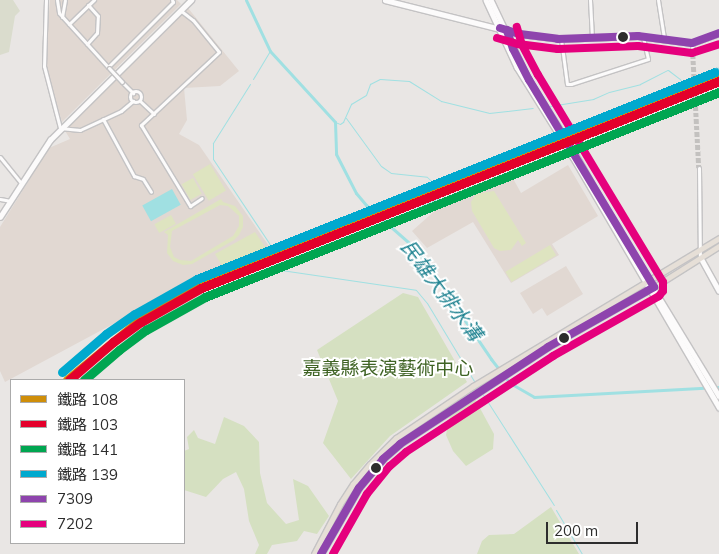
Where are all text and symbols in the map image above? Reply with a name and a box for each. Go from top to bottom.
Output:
unlabelled marker [618,32,628,42]
water label: 民雄大排水溝 [396,235,488,345]
unlabelled marker [559,333,569,343]
park label: 嘉義縣表演藝術中心 [303,358,473,380]
legend [10,379,185,544]
text: 鐵路 108 [57,390,118,409]
text: 鐵路 103 [57,415,118,434]
text: 鐵路 141 [57,440,118,459]
unlabelled marker [371,463,381,473]
text: 鐵路 139 [57,465,118,484]
text: 7309 [57,489,93,508]
scale bar [549,512,642,544]
text: 7202 [57,514,93,533]
text: 200 m [554,521,598,540]

